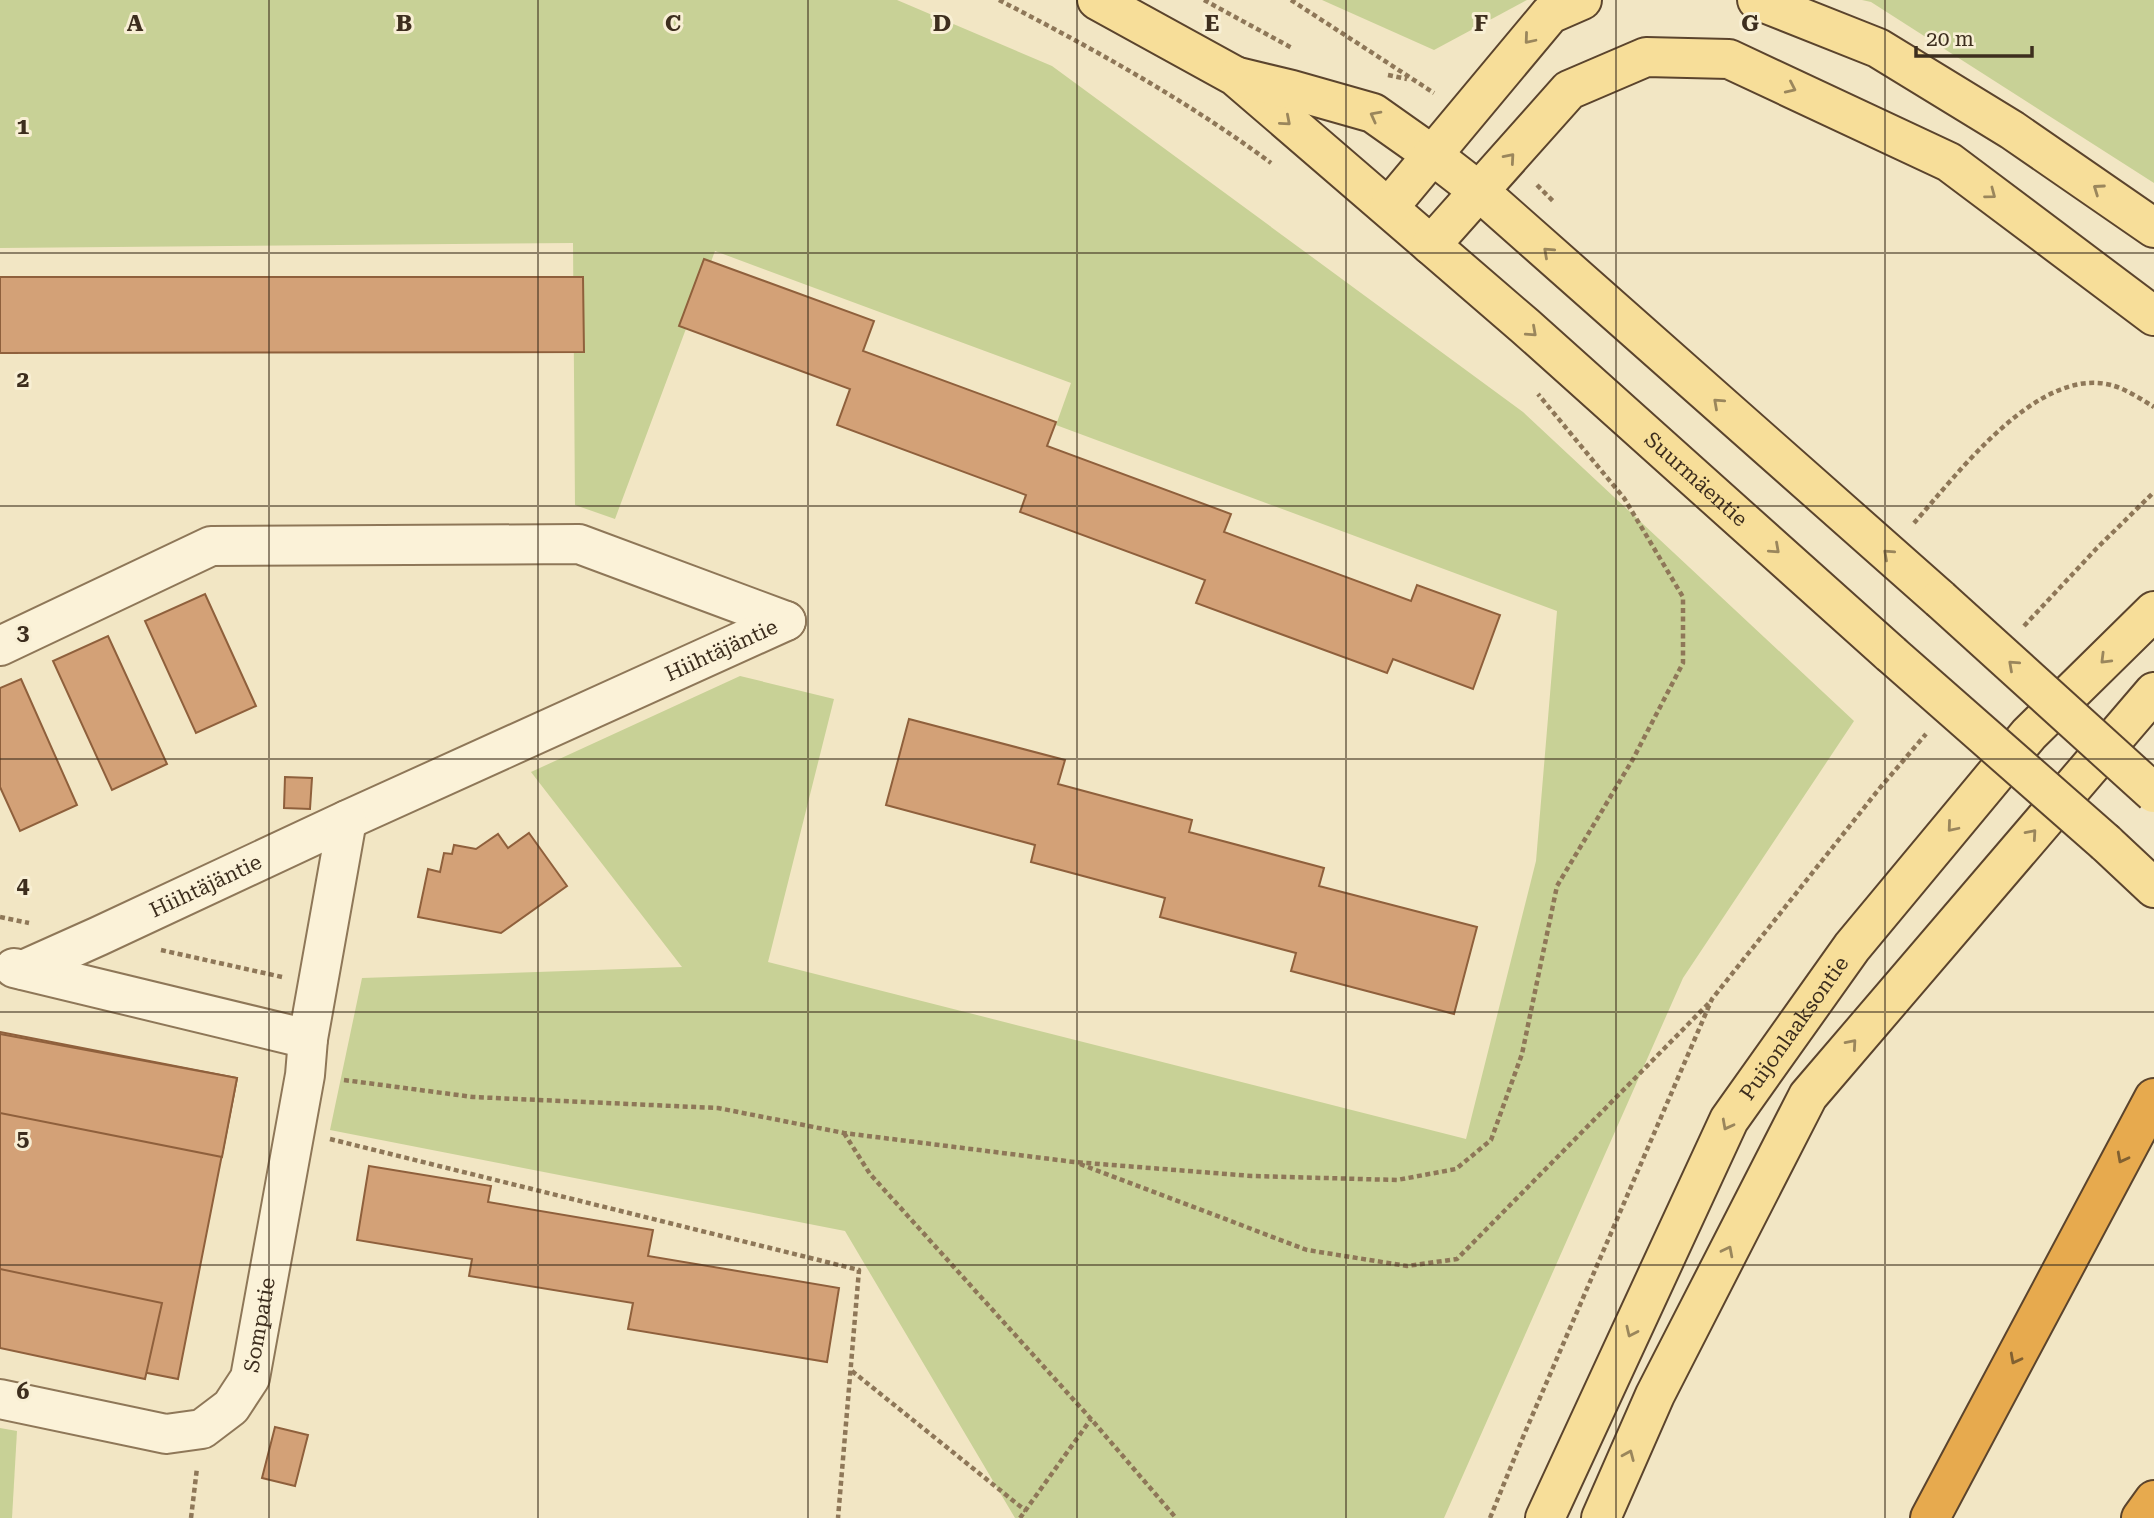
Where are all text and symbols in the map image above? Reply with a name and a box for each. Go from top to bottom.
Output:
text: A [127,10,144,37]
text: B [396,10,412,37]
text: C [665,10,681,37]
text: D [933,10,951,37]
text: E [1205,10,1219,37]
text: F [1474,10,1488,37]
text: G [1741,10,1759,37]
scale bar [1916,14,2032,58]
text: 20 m [1926,27,1974,51]
one-way arrow [1525,31,1537,44]
one-way arrow [1784,80,1796,94]
one-way arrow [1369,111,1382,124]
text: 1 [17,113,30,140]
one-way arrow [1278,113,1291,125]
one-way arrow [1502,153,1514,166]
one-way arrow [2093,185,2106,197]
one-way arrow [1983,186,1996,198]
one-way arrow [1543,248,1556,260]
one-way arrow [1524,324,1537,336]
text: 2 [17,366,29,393]
one-way arrow [1713,399,1726,411]
street label: Suurmäentie [1640,427,1752,531]
one-way arrow [1767,541,1780,554]
one-way arrow [1884,550,1897,562]
street label: Hiihtäjäntie [661,614,781,686]
text: 3 [17,619,30,646]
one-way arrow [2101,650,2114,663]
one-way arrow [2008,661,2021,674]
one-way arrow [1948,818,1960,831]
one-way arrow [2024,829,2036,842]
street label: Hiihtäjäntie [146,850,265,923]
text: 4 [17,872,30,899]
street label: Puijonlaaksontie [1735,952,1853,1105]
one-way arrow [1844,1039,1856,1052]
one-way arrow [1722,1118,1735,1130]
text: 5 [17,1125,30,1152]
one-way arrow [2117,1151,2130,1163]
one-way arrow [1720,1246,1734,1258]
street label: Sompatie [239,1275,280,1374]
one-way arrow [1625,1324,1639,1337]
one-way arrow [2009,1352,2023,1364]
text: 6 [17,1378,30,1405]
one-way arrow [1621,1450,1635,1463]

